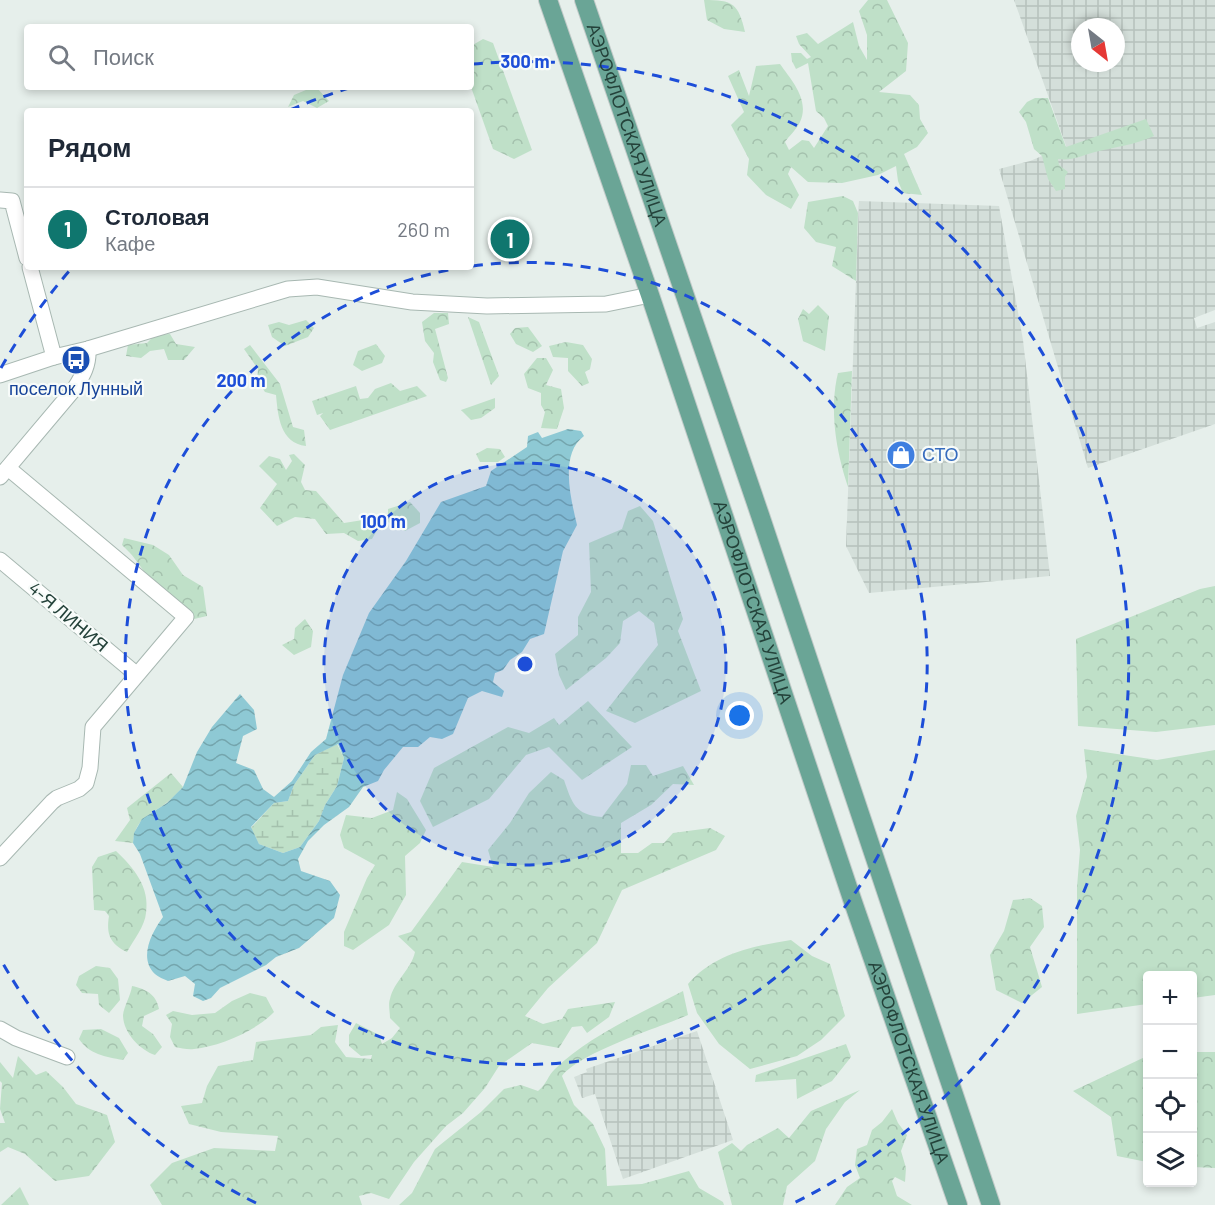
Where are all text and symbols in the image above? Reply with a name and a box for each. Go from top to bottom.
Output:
north arrow [1071,18,1125,72]
street label: АЭРОФЛОТСКАЯ УЛИЦА [583,20,673,229]
search box [24,24,474,90]
icon: search [45,41,78,74]
text: Поиск [93,43,154,69]
text: 300 m [501,50,549,72]
text: Рядом [48,131,131,162]
text: Столовая [105,203,210,229]
pin: 1 [490,216,530,262]
text: 1 [64,217,71,241]
text: 260 m [397,217,450,241]
text: Кафе [105,231,155,255]
bus stop icon: поселок Лунный [60,344,92,376]
text: 200 m [216,369,266,391]
place label: поселок Лунный [9,377,143,399]
shop icon: СТО [885,439,917,471]
place label: СТО [922,443,959,465]
street label: АЭРОФЛОТСКАЯ УЛИЦА [709,497,798,706]
text: 100 m [360,510,406,532]
street label: 4-Я ЛИНИЯ [24,577,113,656]
centre of rings [515,654,535,674]
your location [725,701,754,730]
street label: АЭРОФЛОТСКАЯ УЛИЦА [864,958,955,1166]
map controls [1143,971,1197,1187]
button: + [1143,971,1197,1025]
button: − [1143,1025,1197,1079]
button: locate [1143,1079,1197,1133]
button: layers [1143,1133,1197,1187]

